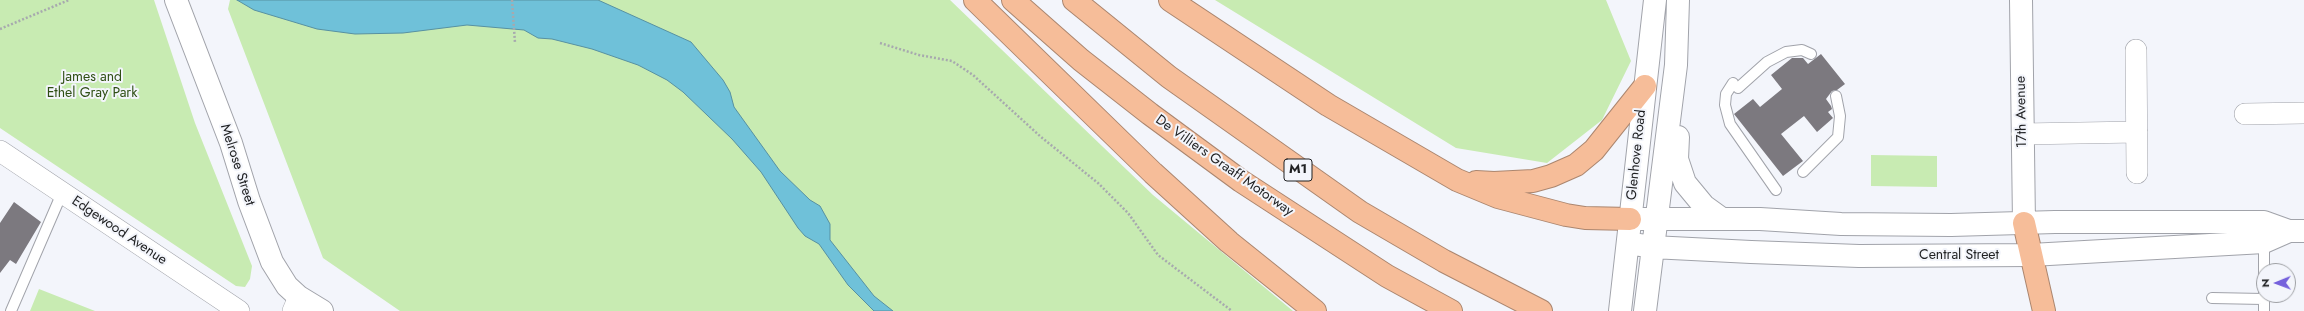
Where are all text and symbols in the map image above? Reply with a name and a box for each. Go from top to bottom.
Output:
park label: James and Ethel Gray Park [47,70,137,102]
street label: 17th Avenue [2013,76,2031,148]
street label: Glenhove Road [1624,109,1650,201]
street label: De Villiers Graaff Motorway [1152,112,1296,220]
street label: Melrose Street [216,122,258,208]
road number: M1 [1284,159,1312,181]
street label: Edgewood Avenue [68,193,170,269]
street label: Central Street [1919,248,1999,264]
north arrow [2256,263,2296,303]
text: N [2257,279,2273,288]

